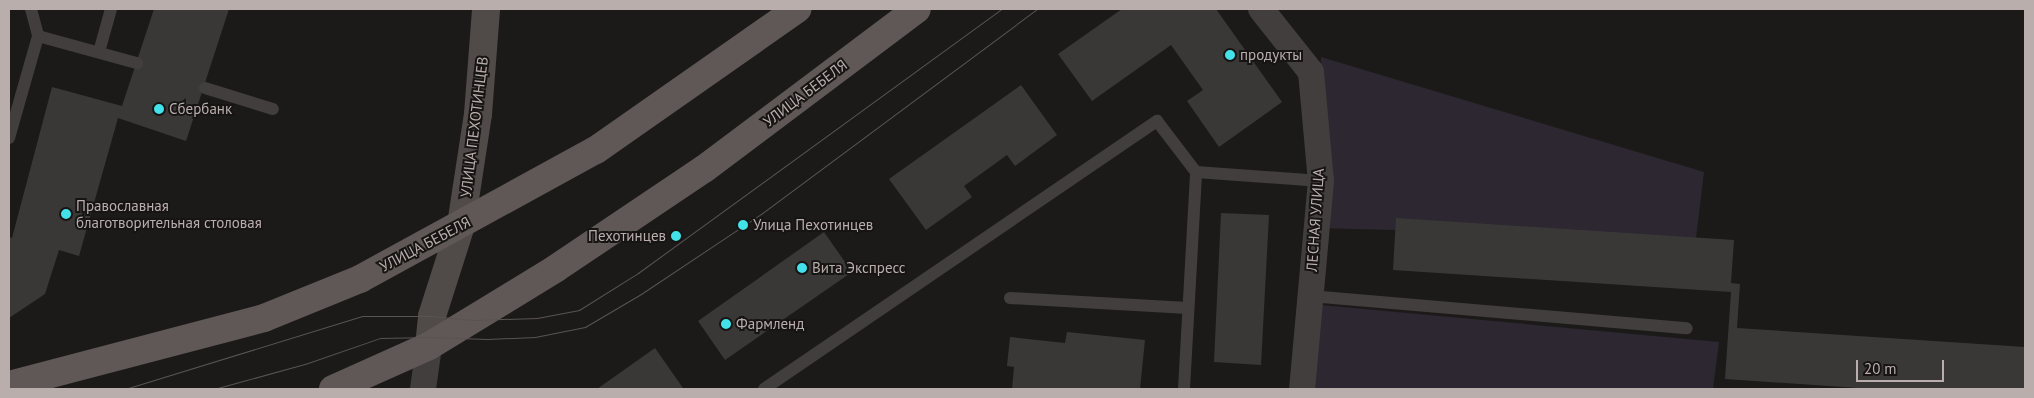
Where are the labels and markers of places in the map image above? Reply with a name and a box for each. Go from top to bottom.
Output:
place label: продукты [1240,46,1302,64]
marker: продукты [1224,49,1236,61]
place label: Сбербанк [169,100,232,118]
marker: Сбербанк [153,103,165,115]
place label: Православная благотворительная столовая [76,196,262,231]
marker: Православная благотворительная столовая [60,208,72,220]
place label: Улица Пехотинцев [753,216,873,234]
marker: Улица Пехотинцев [737,219,749,231]
place label: Пехотинцев [588,227,666,245]
marker: Пехотинцев [670,230,682,242]
place label: Вита Экспресс [812,259,906,277]
marker: Вита Экспресс [796,262,808,274]
place label: Фармленд [736,315,804,333]
marker: Фармленд [720,318,732,330]

